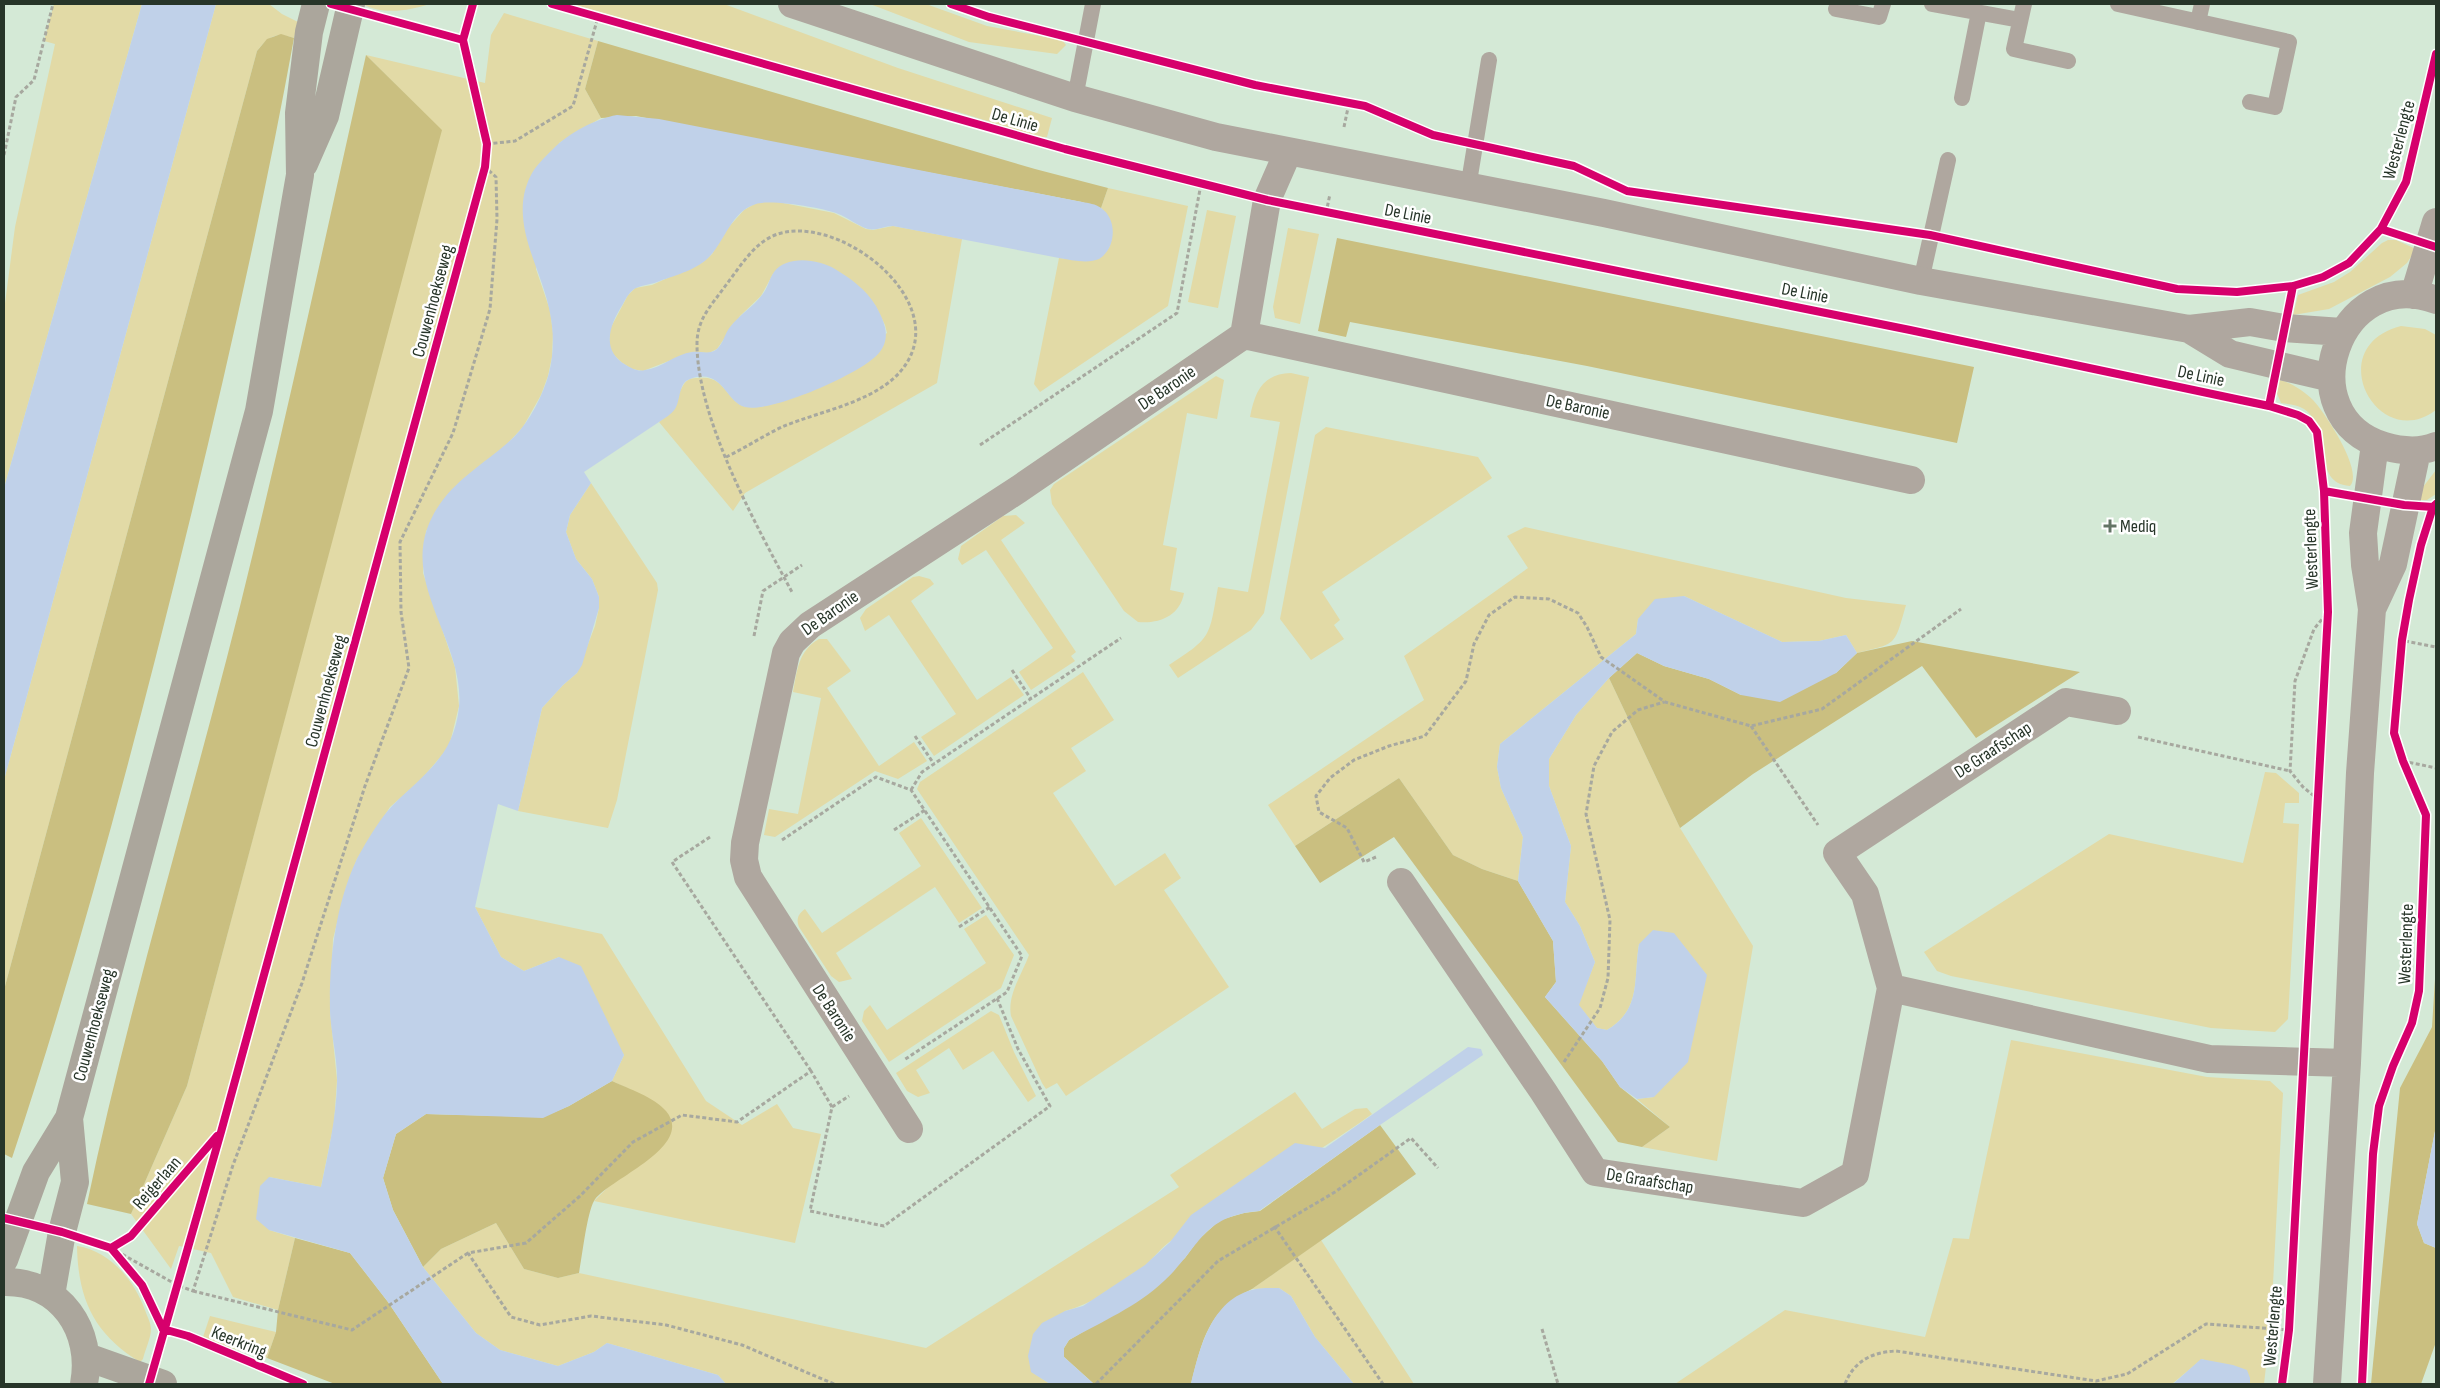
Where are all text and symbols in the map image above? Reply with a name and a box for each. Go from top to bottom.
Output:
street label: Westerlengte [2378,98,2420,182]
street label: De Linie [989,103,1041,137]
street label: De Linie [1383,199,1433,229]
street label: Couwenhoekseweg [408,242,458,360]
street label: De Linie [1780,278,1830,308]
street label: De Baronie [1134,361,1200,415]
street label: De Linie [2176,361,2226,391]
street label: De Baronie [1544,390,1612,424]
street label: Westerlengte [2299,508,2323,590]
place label: Mediq [2120,516,2156,537]
marker: Mediq [2104,520,2116,532]
street label: De Baronie [798,586,862,640]
street label: Couwenhoekseweg [301,632,351,750]
street label: De Graafschap [1951,717,2035,783]
street label: Westerlengte [2394,903,2418,985]
street label: Couwenhoekseweg [69,966,119,1084]
street label: De Baronie [808,980,860,1046]
street label: Reigerlaan [128,1152,186,1214]
street label: De Graafschap [1605,1164,1695,1198]
street label: Westerlengte [2259,1285,2287,1367]
street label: Keerkring [208,1321,270,1363]

